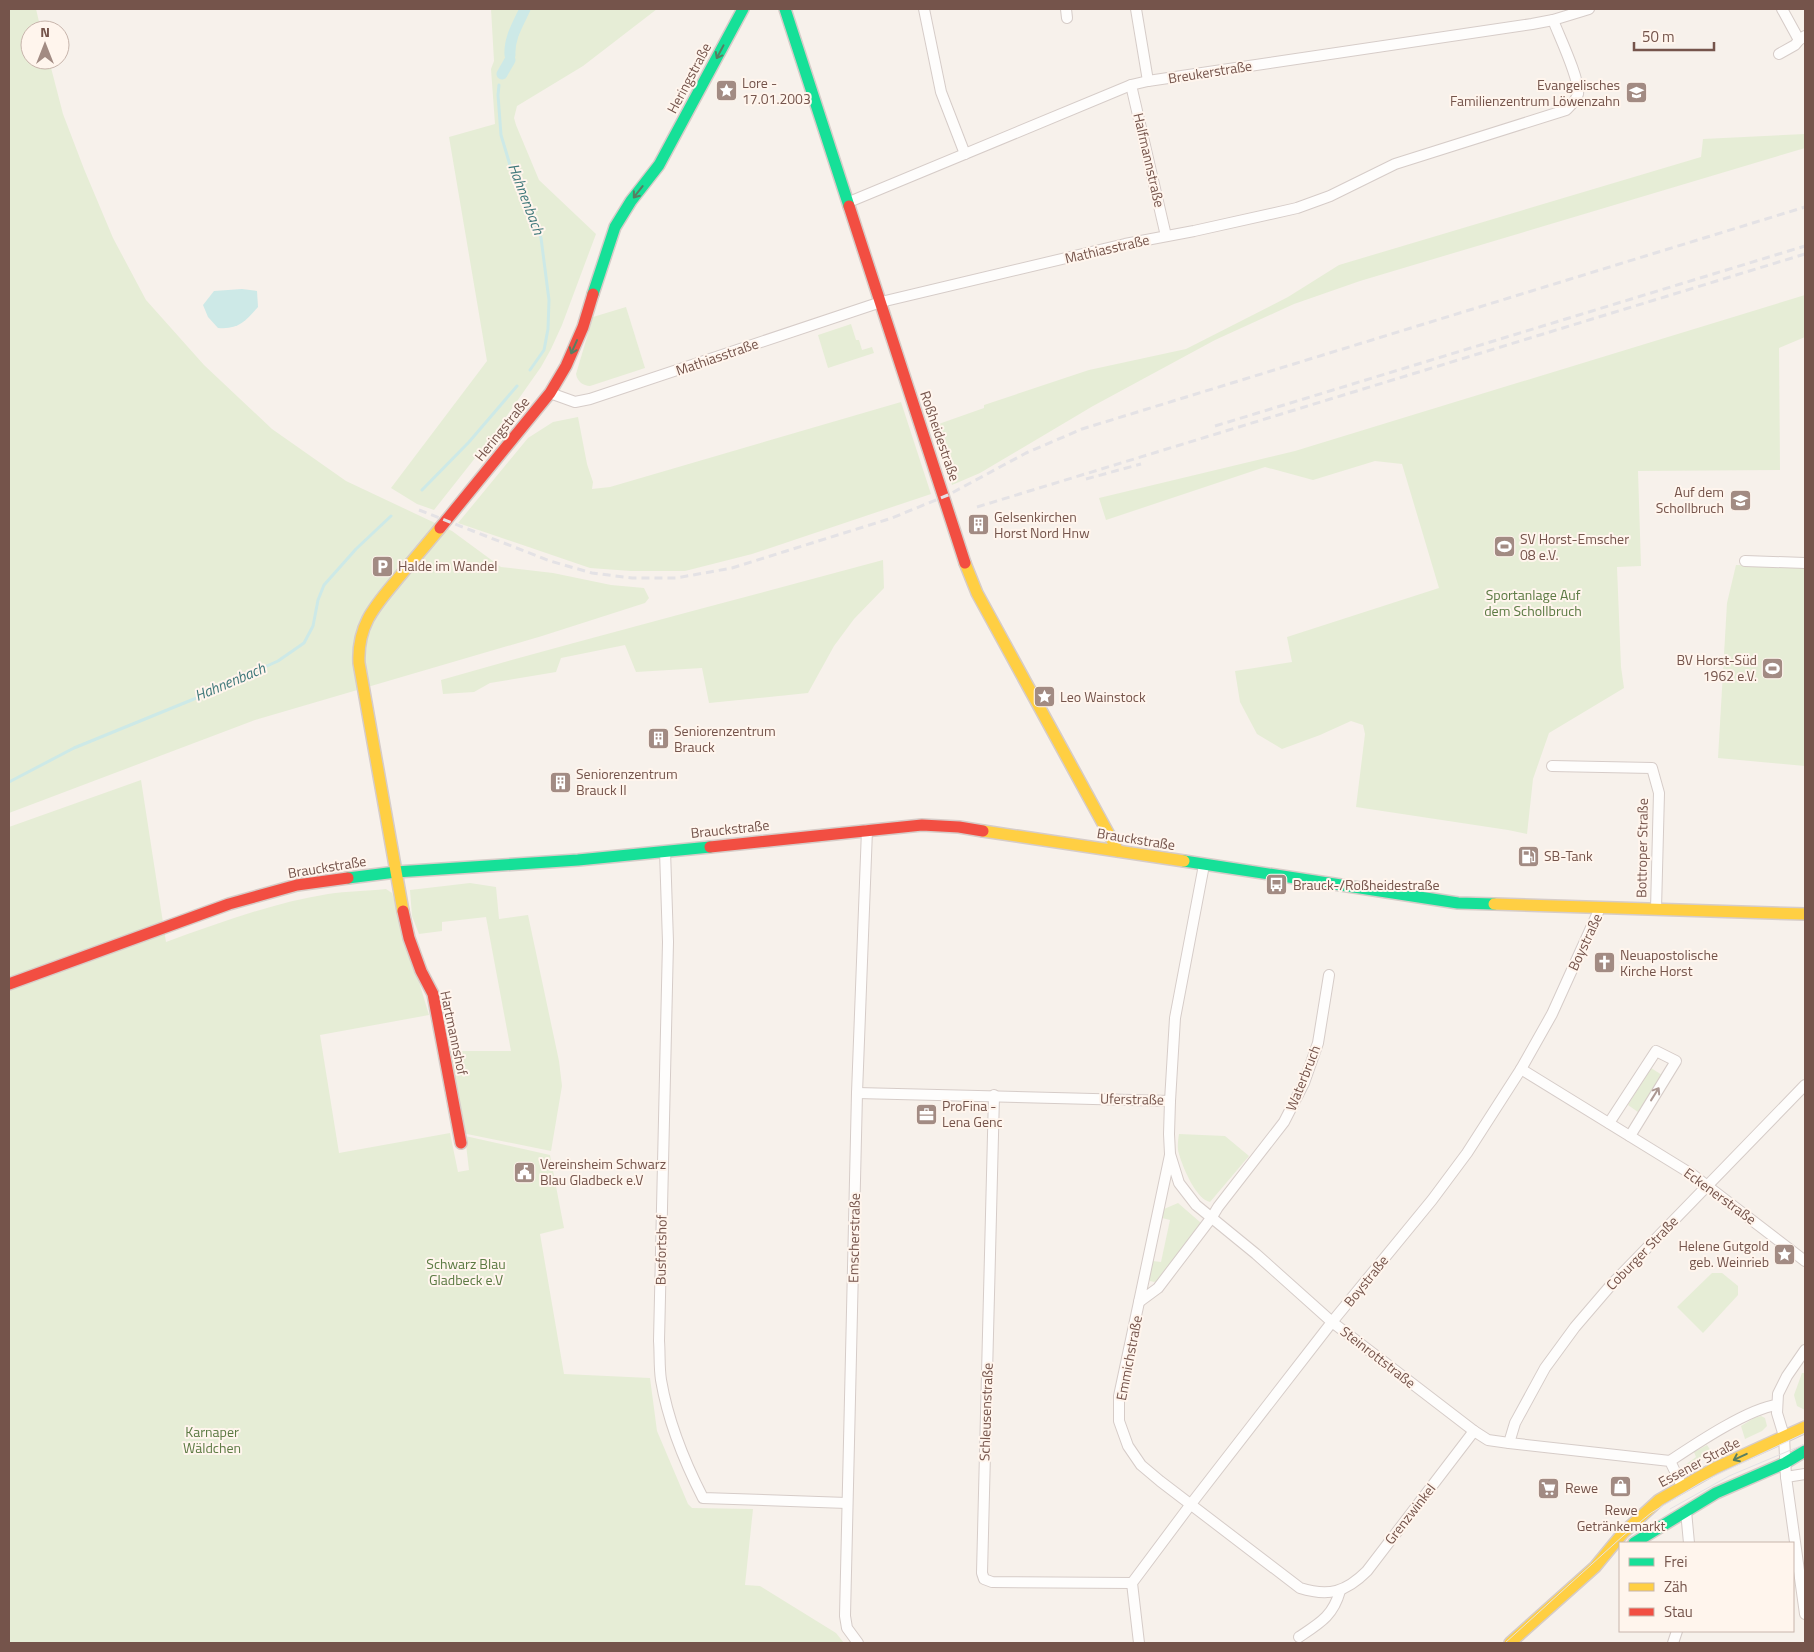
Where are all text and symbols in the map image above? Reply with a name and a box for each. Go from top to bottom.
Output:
north arrow [20,20,70,70]
scale bar [1634,20,1714,52]
text: N [40,21,50,42]
text: 50 m [1642,25,1675,48]
street label: Heringstraße [661,39,716,117]
one-way arrow [715,44,725,59]
street label: Breukerstraße [1166,55,1253,88]
place label: Lore - 17.01.2003 [742,72,811,109]
place label: Evangelisches Familienzentrum Löwenzahn [1450,74,1620,111]
place icon: Lore - 17.01.2003 [714,79,738,103]
school or university icon: Evangelisches Familienzentrum Löwenzahn [1624,81,1648,105]
street label: Halfmannstraße [1128,111,1171,209]
water label: Hahnenbach [502,160,551,238]
one-way arrow [633,185,644,198]
street label: Mathiasstraße [1063,229,1151,268]
street label: Mathiasstraße [673,333,761,380]
one-way arrow [569,339,579,354]
street label: Roßheidestraße [915,388,966,484]
street label: Heringstraße [469,392,534,465]
place label: Auf dem Schollbruch [1656,481,1724,518]
school or university icon: Auf dem Schollbruch [1728,488,1752,512]
place label: Gelsenkirchen Horst Nord Hnw [994,506,1090,543]
building icon: Gelsenkirchen Horst Nord Hnw [966,513,990,537]
place label: SV Horst-Emscher 08 e.V. [1520,528,1629,565]
sports icon: SV Horst-Emscher 08 e.V. [1492,535,1516,559]
parking icon: Halde im Wandel [370,554,394,578]
place label: Halde im Wandel [398,555,498,576]
park label: Sportanlage Auf dem Schollbruch [1484,584,1582,621]
place label: BV Horst-Süd 1962 e.V. [1676,649,1757,686]
water label: Hahnenbach [191,656,269,707]
sports icon: BV Horst-Süd 1962 e.V. [1761,656,1785,680]
place icon: Leo Wainstock [1032,685,1056,709]
place label: Leo Wainstock [1060,686,1146,707]
place label: Seniorenzentrum Brauck [674,720,776,757]
building icon: Seniorenzentrum Brauck [646,727,670,751]
place label: Seniorenzentrum Brauck II [576,763,678,800]
building icon: Seniorenzentrum Brauck II [548,770,572,794]
street label: Bottroper Straße [1630,798,1653,898]
street label: Brauckstraße [690,814,770,843]
street label: Brauckstraße [1095,822,1177,855]
fuel station icon: SB-Tank [1516,844,1540,868]
place label: SB-Tank [1544,845,1593,866]
street label: Brauckstraße [286,850,368,883]
bus stop icon: Brauck-/Roßheidestraße [1265,873,1289,897]
place label: Brauck-/Roßheidestraße [1293,874,1440,895]
street label: Boystraße [1562,910,1607,974]
place label: Neuapostolische Kirche Horst [1620,944,1718,981]
church icon: Neuapostolische Kirche Horst [1592,951,1616,975]
street label: Hartmannshof [435,989,474,1078]
street label: Waterbruch [1280,1042,1325,1114]
street label: Uferstraße [1100,1087,1164,1110]
one-way arrow [1651,1088,1661,1102]
place label: ProFina - Lena Genc [942,1095,1003,1132]
office icon: ProFina - Lena Genc [914,1102,938,1126]
place label: Vereinsheim Schwarz Blau Gladbeck e.V [540,1153,666,1190]
public building icon: Vereinsheim Schwarz Blau Gladbeck e.V [512,1160,536,1184]
street label: Eckenerstraße [1680,1162,1761,1229]
street label: Emscherstraße [842,1193,865,1283]
street label: Coburger Straße [1601,1211,1683,1294]
street label: Busfortshof [649,1214,672,1285]
place label: Helene Gutgold geb. Weinrieb [1678,1235,1769,1272]
place icon: Helene Gutgold geb. Weinrieb [1773,1242,1797,1266]
street label: Boystraße [1338,1250,1393,1311]
park label: Schwarz Blau Gladbeck e.V [426,1253,506,1290]
street label: Emmichstraße [1110,1314,1147,1402]
street label: Steinrottstraße [1336,1321,1420,1393]
street label: Schleusenstraße [973,1362,998,1462]
park label: Karnaper Wäldchen [183,1421,241,1458]
street label: Essener Straße [1654,1431,1743,1492]
one-way arrow [1733,1453,1748,1462]
shop icon: Rewe Getränkemarkt [1609,1475,1633,1499]
supermarket icon: Rewe [1537,1476,1561,1500]
place label: Rewe [1565,1477,1598,1498]
street label: Grenzwinkel [1379,1479,1440,1549]
place label: Rewe Getränkemarkt [1577,1499,1665,1536]
legend [1619,1542,1794,1632]
text: Frei [1664,1550,1687,1573]
text: Zäh [1664,1575,1688,1598]
text: Stau [1664,1600,1693,1623]

